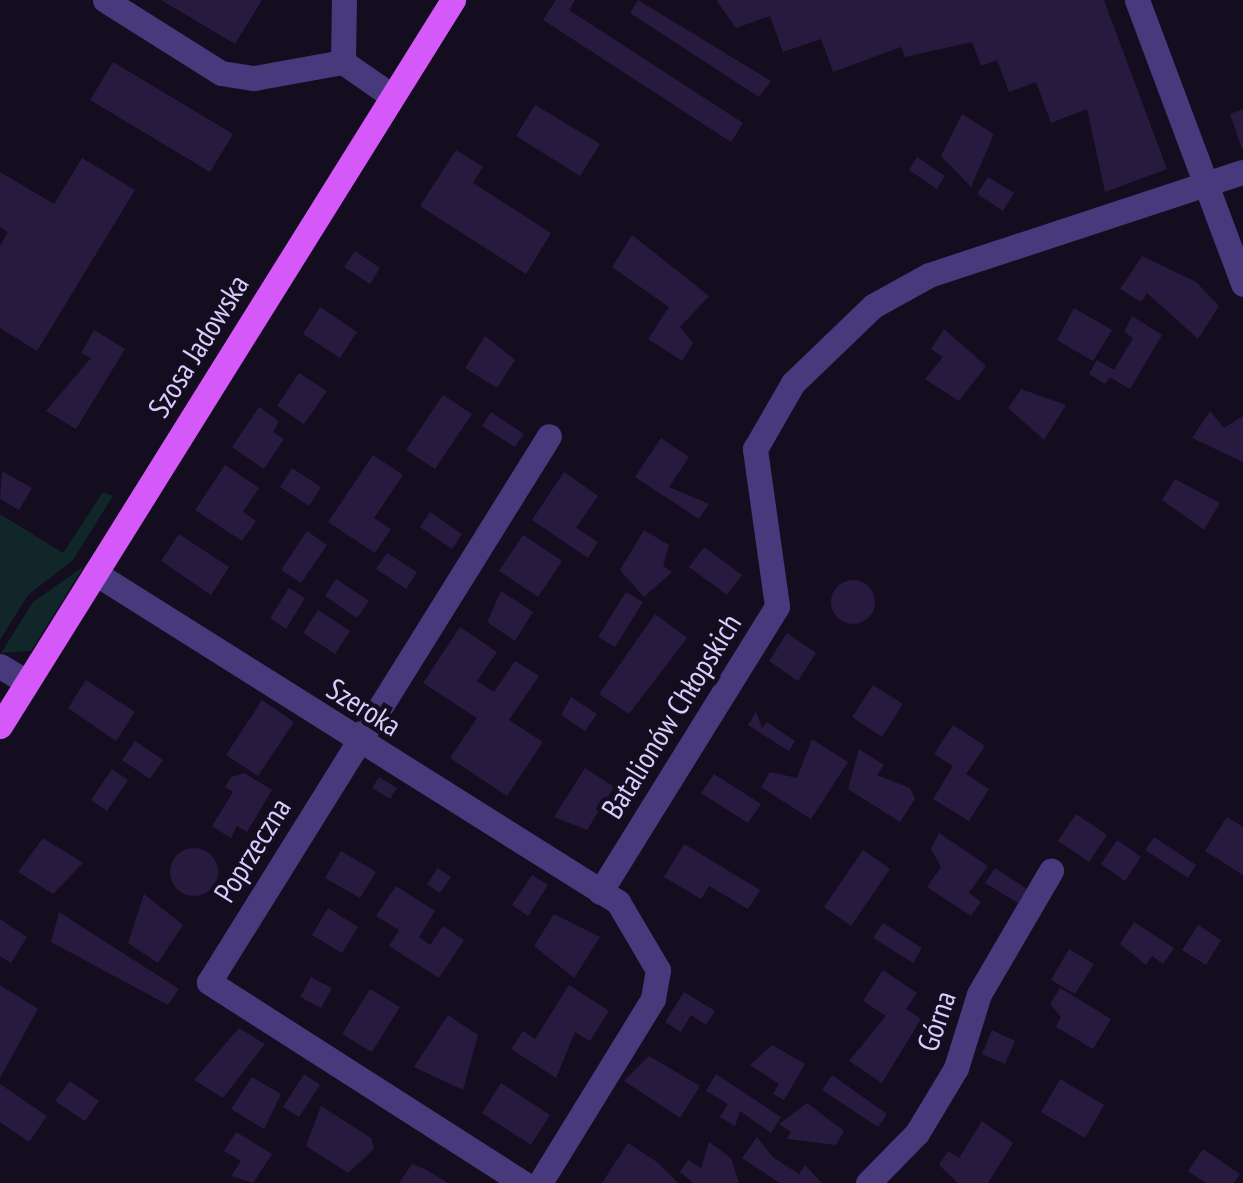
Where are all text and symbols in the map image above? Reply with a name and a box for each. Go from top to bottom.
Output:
street label: Szosa Jadowska [140,268,256,424]
street label: Batalionów Chłopskich [593,607,749,825]
street label: Szeroka [320,670,408,744]
street label: Poprzeczna [206,791,298,909]
street label: Górna [909,986,963,1056]

